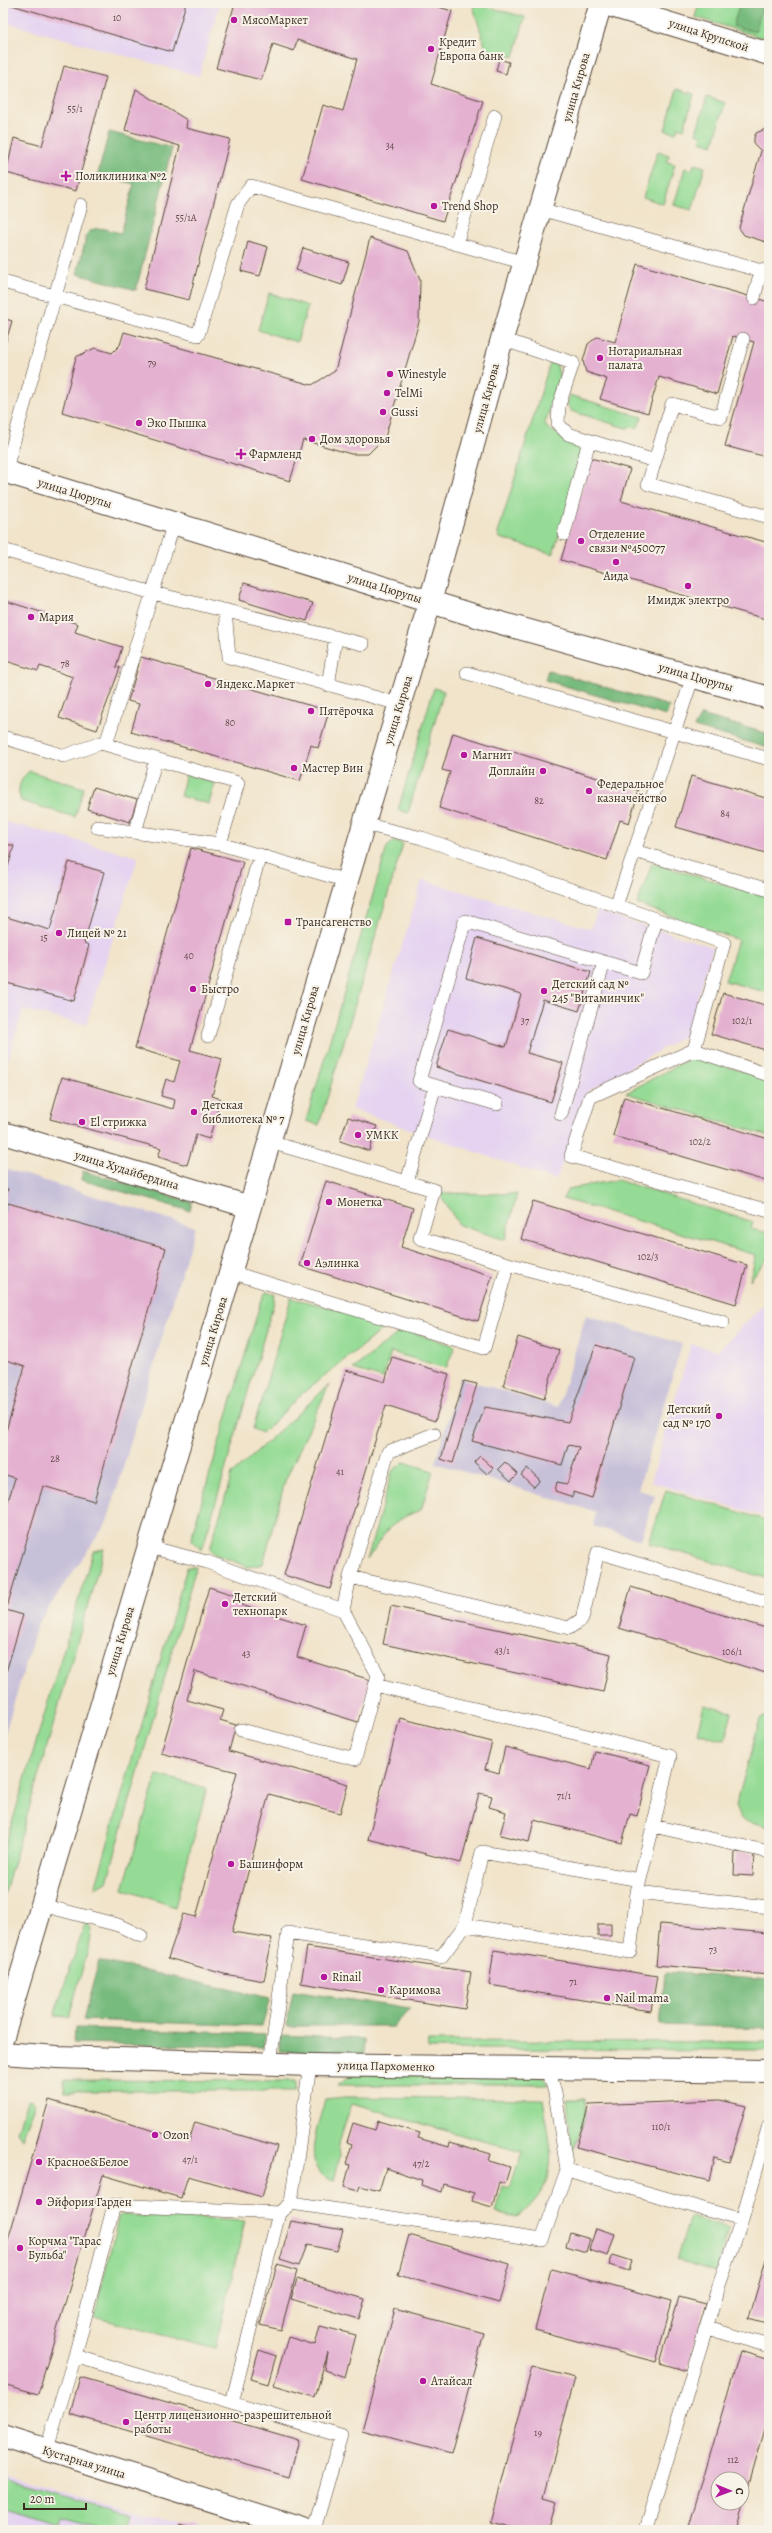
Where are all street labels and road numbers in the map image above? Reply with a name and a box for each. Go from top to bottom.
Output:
street label: улица Крупской [666,14,751,55]
street label: улица Кирова [558,50,594,124]
street label: улица Кирова [469,361,503,435]
street label: улица Цюрупы [35,474,114,512]
street label: улица Цюрупы [345,569,424,607]
street label: улица Цюрупы [656,658,735,695]
street label: улица Кирова [380,673,416,747]
street label: улица Кирова [287,983,323,1057]
street label: улица Худайбердина [72,1146,181,1194]
street label: улица Кирова [195,1294,231,1368]
street label: улица Кирова [102,1604,138,1678]
street label: улица Пархоменко [336,2057,435,2075]
street label: Кустарная улица [40,2442,128,2482]

